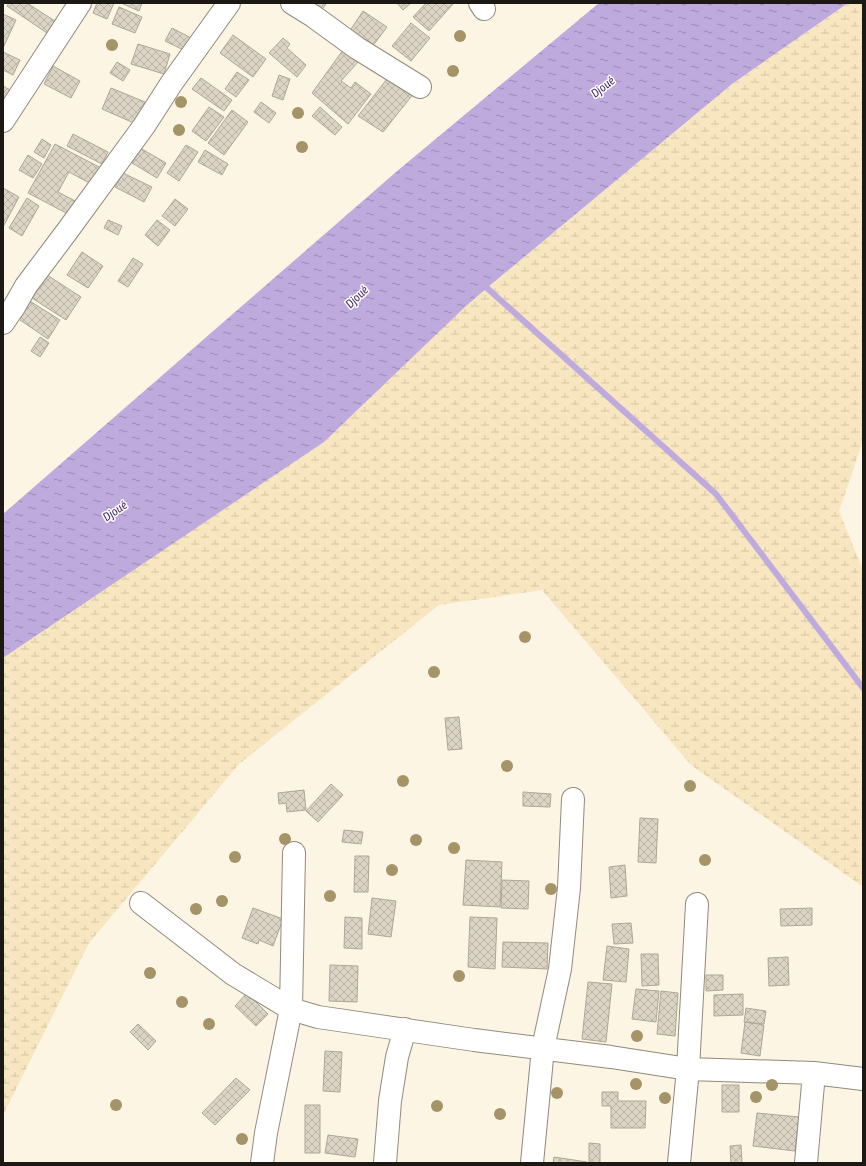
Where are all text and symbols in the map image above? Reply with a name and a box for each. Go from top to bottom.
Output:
water label: Djoué [588,73,618,101]
water label: Djoué [343,282,372,311]
water label: Djoué [100,498,130,524]

